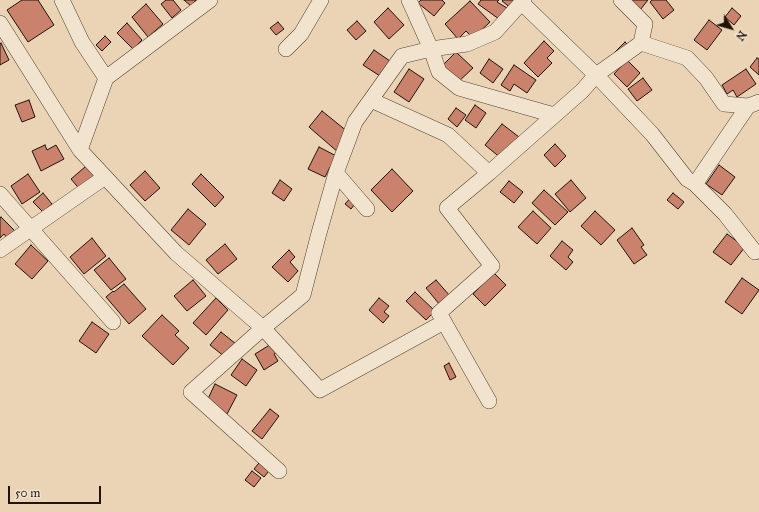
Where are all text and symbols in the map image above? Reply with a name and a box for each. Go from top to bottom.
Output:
north arrow [711,8,751,48]
text: N [733,28,749,43]
scale bar [10,478,103,504]
text: 50 m [15,486,40,500]

